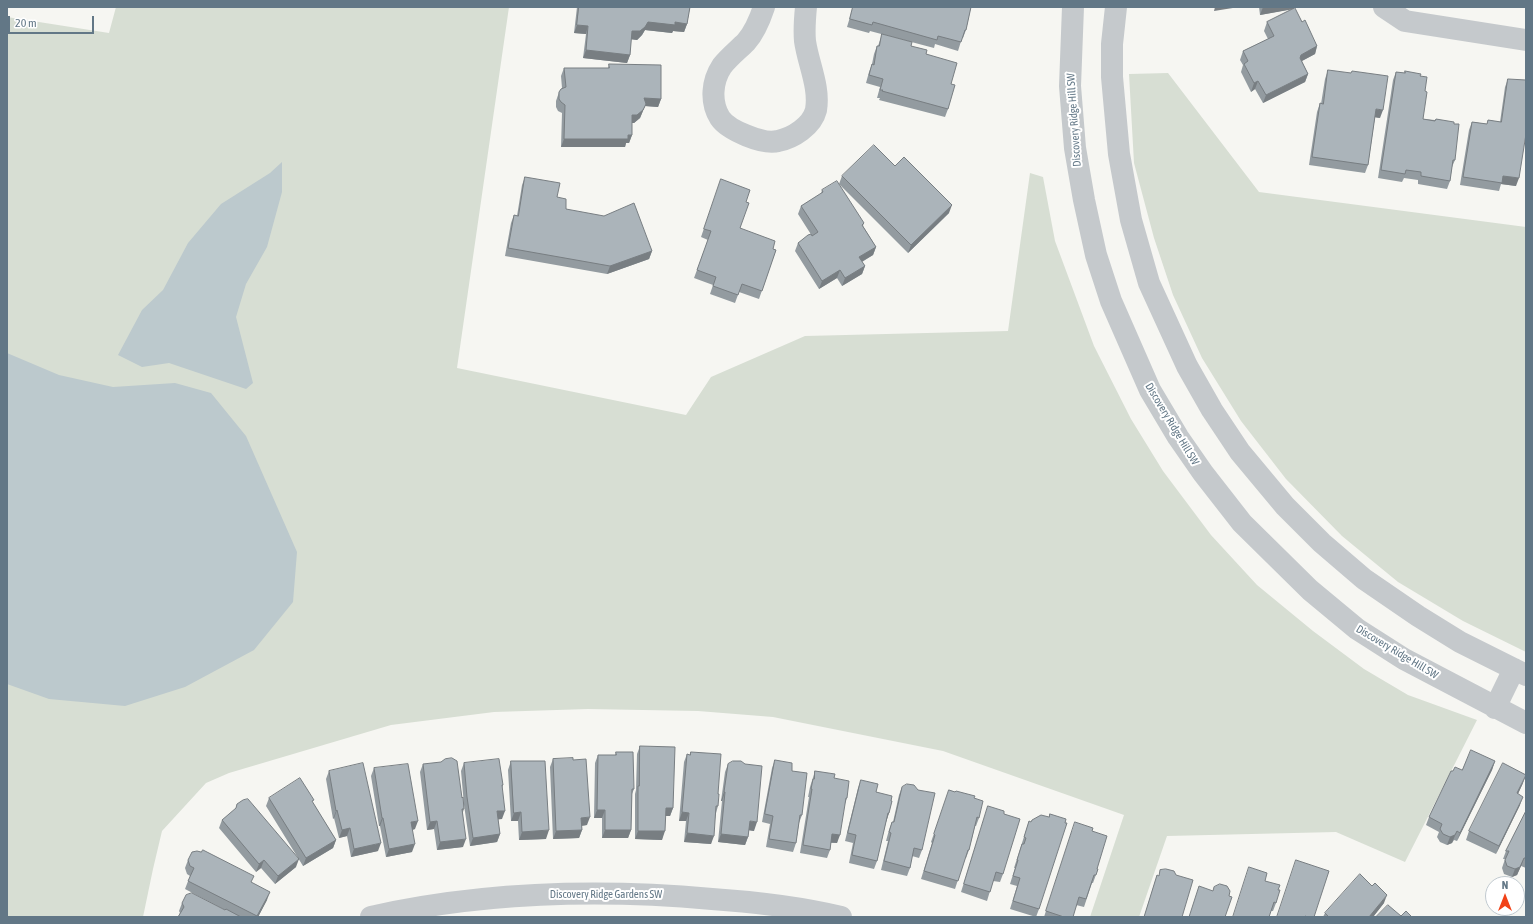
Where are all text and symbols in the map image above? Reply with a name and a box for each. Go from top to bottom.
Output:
scale bar [10,8,96,34]
text: 20 m [15,16,37,30]
street label: Discovery Ridge Hill SW [1064,73,1084,167]
street label: Discovery Ridge Hill SW [1142,381,1202,467]
street label: Discovery Ridge Hill SW [1354,622,1440,682]
north arrow [1485,876,1525,916]
text: N [1502,879,1508,891]
street label: Discovery Ridge Gardens SW [550,888,662,902]

